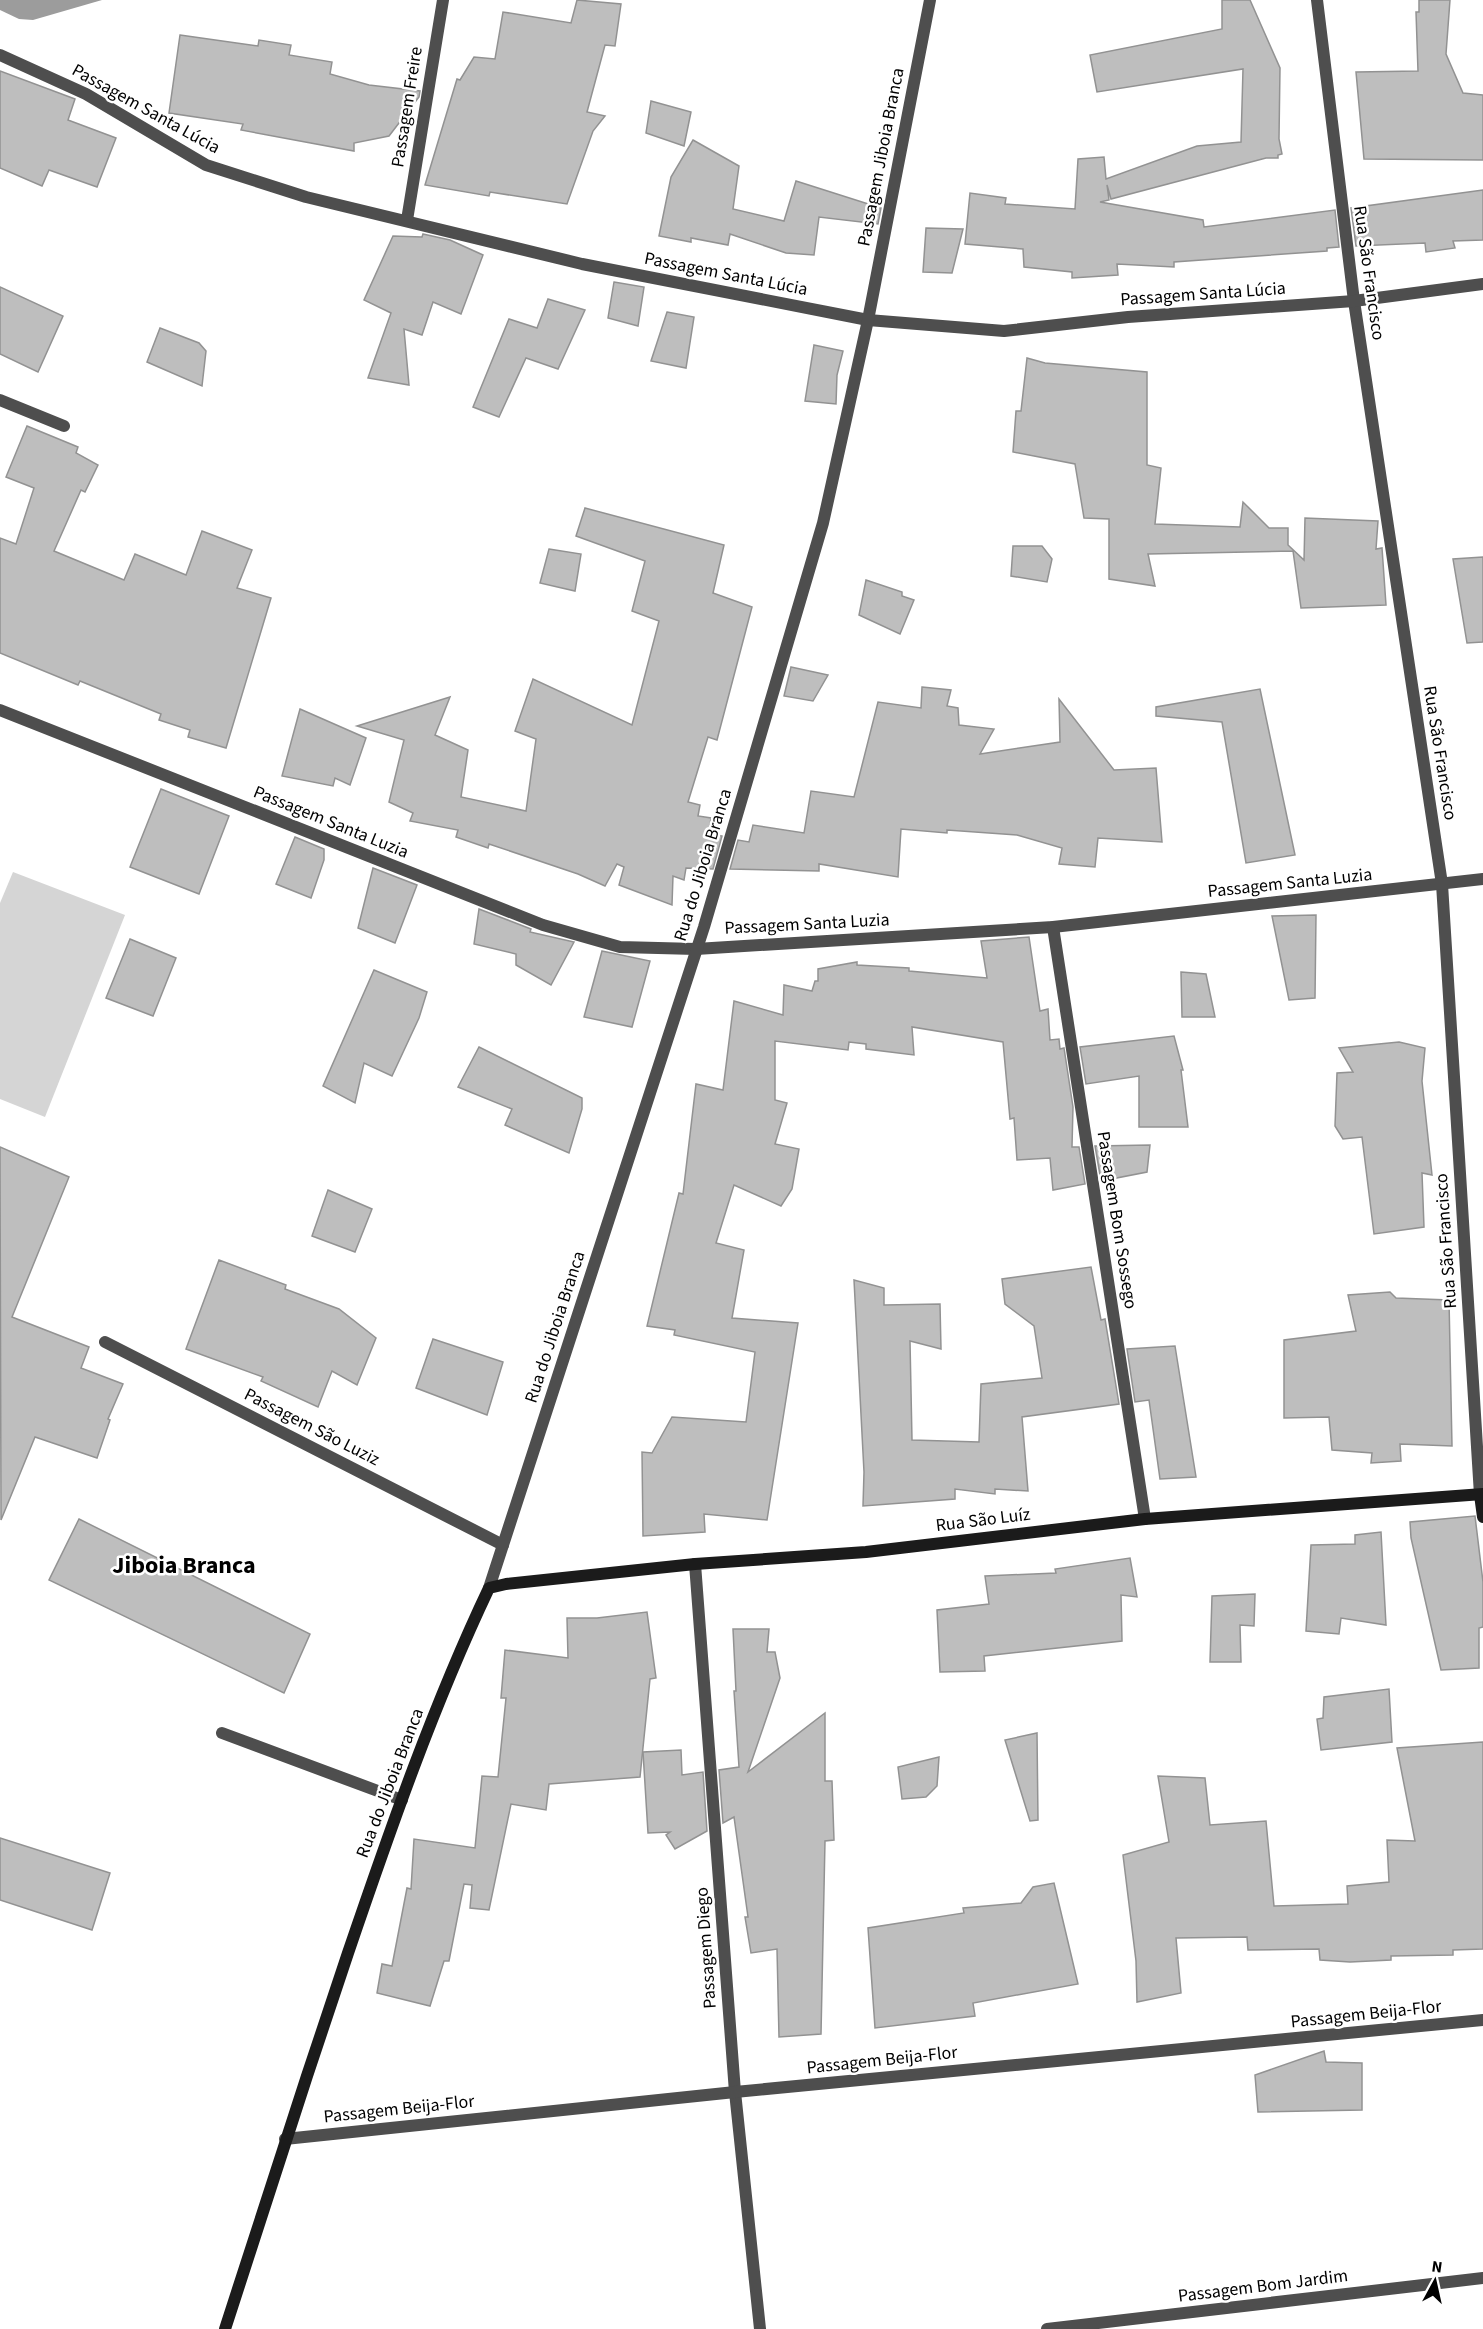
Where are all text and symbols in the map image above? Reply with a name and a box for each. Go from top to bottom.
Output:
street label: Passagem Freire [385,45,429,169]
street label: Passagem Santa Lúcia [67,58,225,160]
street label: Passagem Jiboia Branca [851,66,911,248]
street label: Rua São Francisco [1347,204,1391,342]
street label: Passagem Santa Lúcia [642,246,810,302]
street label: Passagem Santa Lúcia [1119,276,1287,312]
street label: Rua São Francisco [1417,684,1463,822]
street label: Passagem Santa Luzia [250,779,412,865]
street label: Rua do Jiboia Branca [668,786,738,944]
street label: Passagem Santa Luzia [1206,862,1374,904]
street label: Passagem Santa Luzia [724,907,890,941]
street label: Passagem Bom Sossego [1091,1129,1143,1311]
street label: Rua São Francisco [1429,1172,1463,1310]
street label: Rua do Jiboia Branca [519,1248,591,1406]
street label: Passagem São Luziz [240,1382,384,1472]
street label: Rua São Luíz [934,1502,1032,1538]
district label: Jiboia Branca [112,1548,256,1583]
street label: Rua do Jiboia Branca [350,1705,430,1861]
street label: Passagem Diego [689,1886,723,2010]
street label: Passagem Beija-Flor [1289,1994,1443,2034]
street label: Passagem Beija-Flor [805,2040,959,2080]
street label: Passagem Beija-Flor [322,2089,476,2129]
north arrow [1405,2251,1465,2311]
text: N [1430,2256,1444,2279]
street label: Passagem Bom Jardim [1177,2263,1349,2309]

